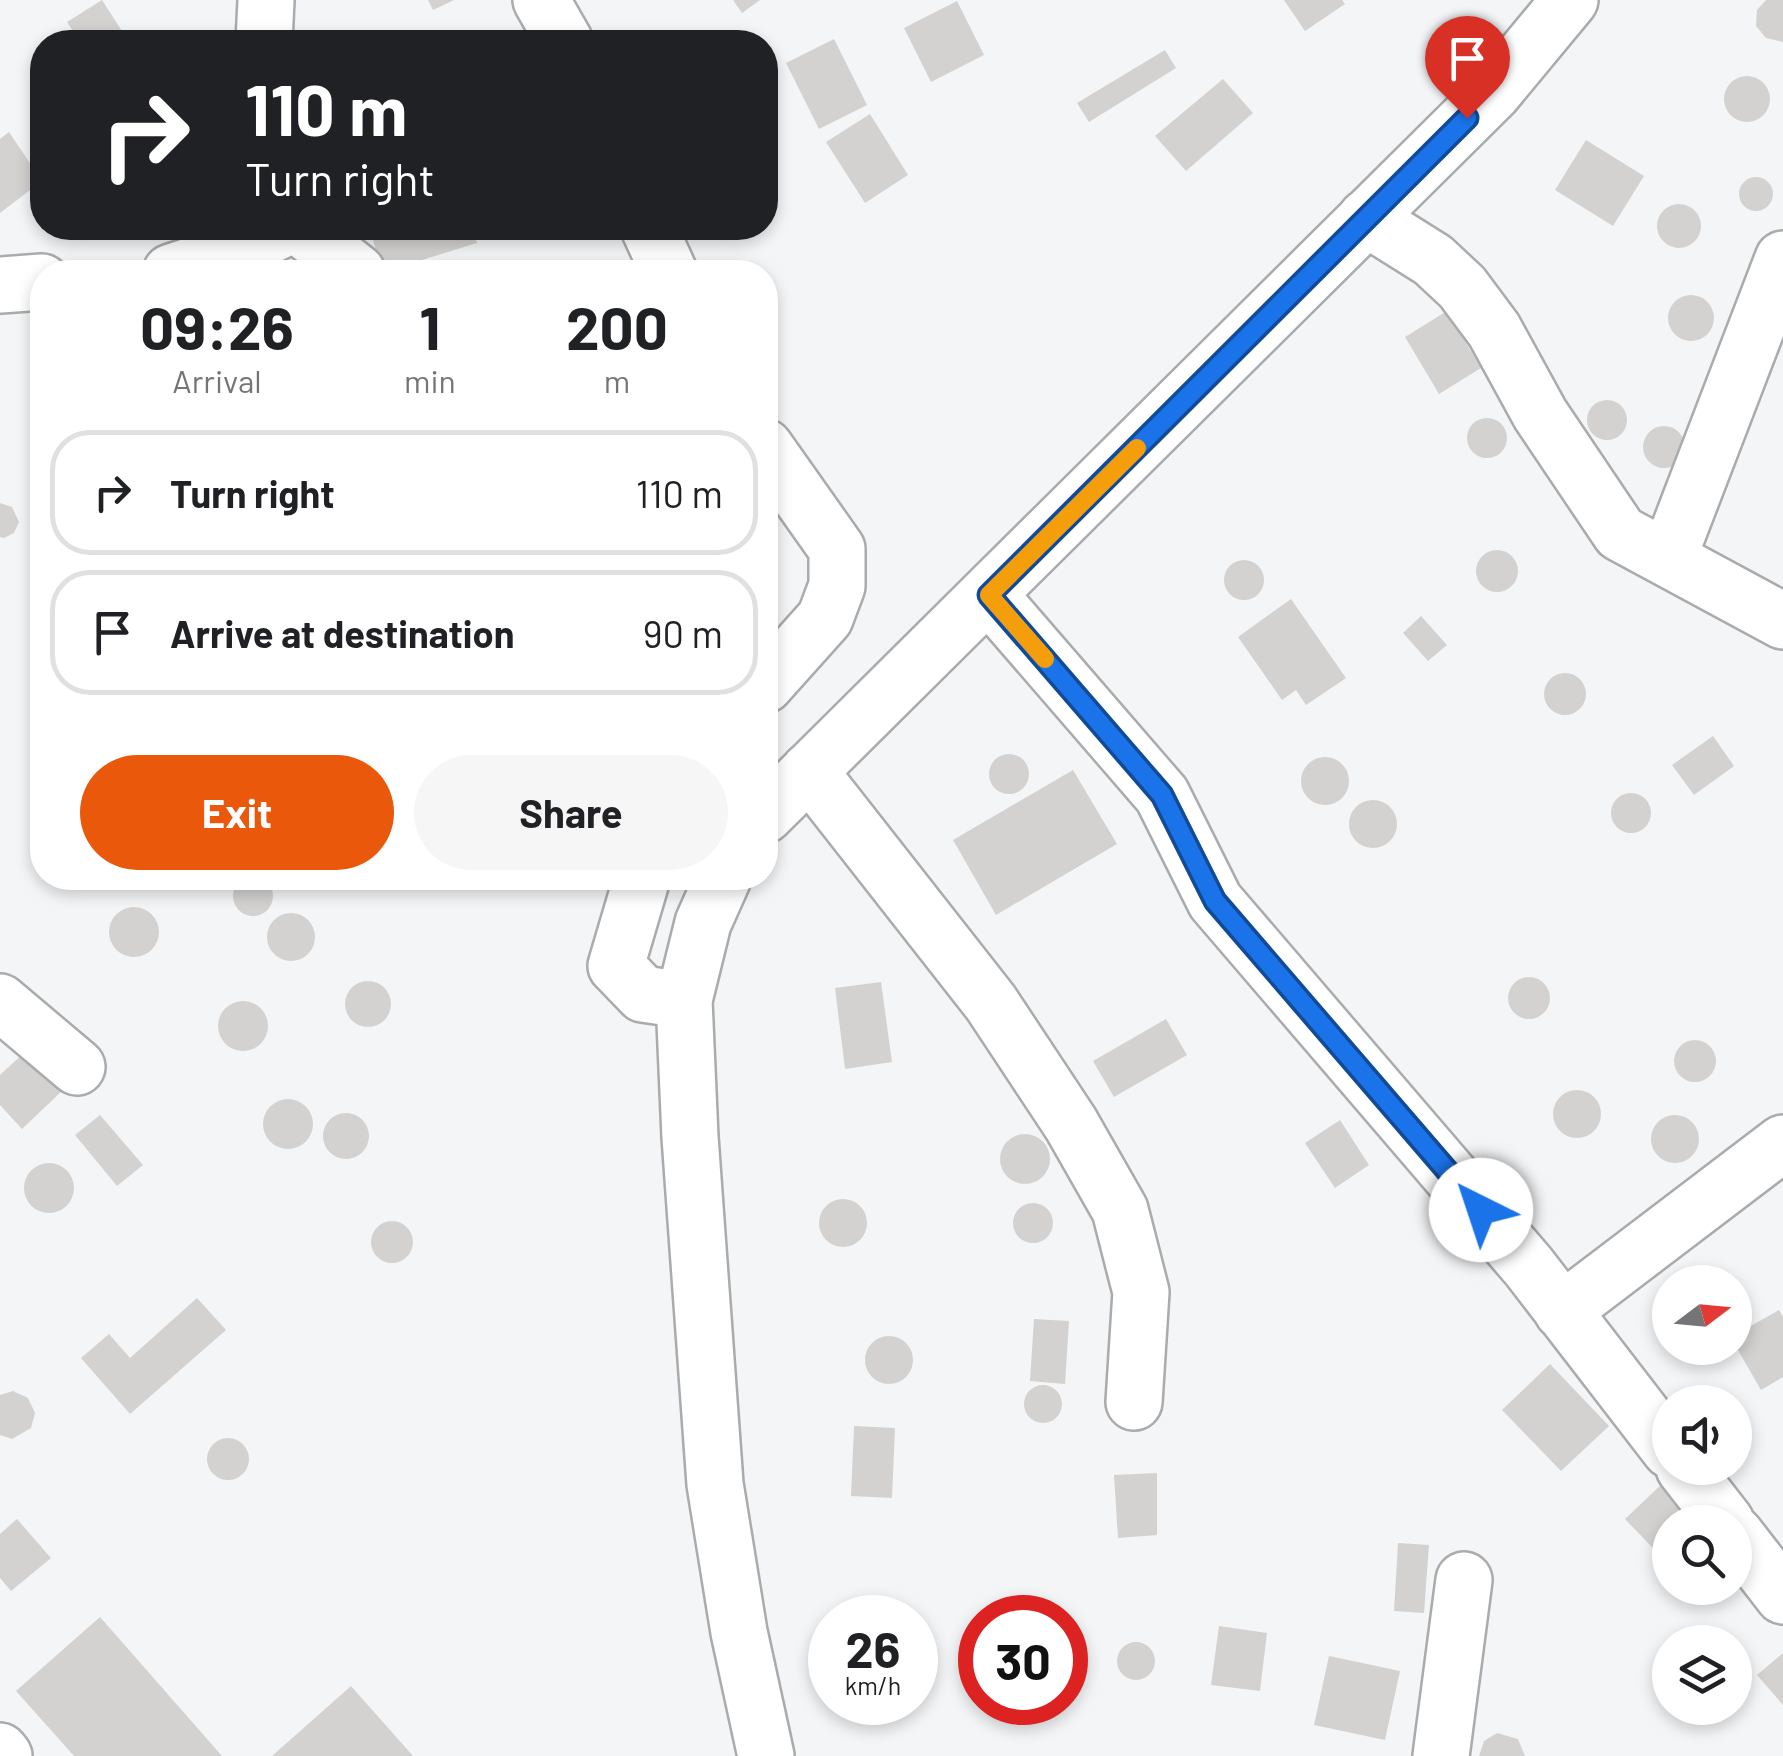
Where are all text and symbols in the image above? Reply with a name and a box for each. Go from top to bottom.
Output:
pin [1425,16,1510,119]
icon: arrive [1440,31,1495,86]
text: 110 m [245,66,407,150]
icon: right [80,70,210,200]
text: Turn right [245,151,435,205]
text: 09:26 [140,290,294,362]
text: 1 [419,290,440,362]
text: 200 [566,290,668,362]
text: Arrival [172,361,262,399]
text: min [404,361,456,399]
text: m [604,361,630,399]
icon: right [85,465,140,520]
text: Turn right [170,470,335,516]
text: 110 m [636,470,723,516]
icon: arrive [85,605,140,660]
text: Arrive at destination [170,610,515,656]
text: 90 m [643,610,723,656]
button: Exit [80,755,394,870]
button: Share [414,755,728,870]
position arrow [1429,1158,1533,1262]
north arrow [1652,1265,1752,1365]
map controls [1652,1265,1752,1725]
button: sound [1652,1385,1752,1485]
button: search [1652,1505,1752,1605]
speed limit sign: 30 [958,1595,1088,1725]
text: 26 [846,1618,900,1678]
button: layers [1652,1625,1752,1725]
text: km/h [845,1670,901,1700]

